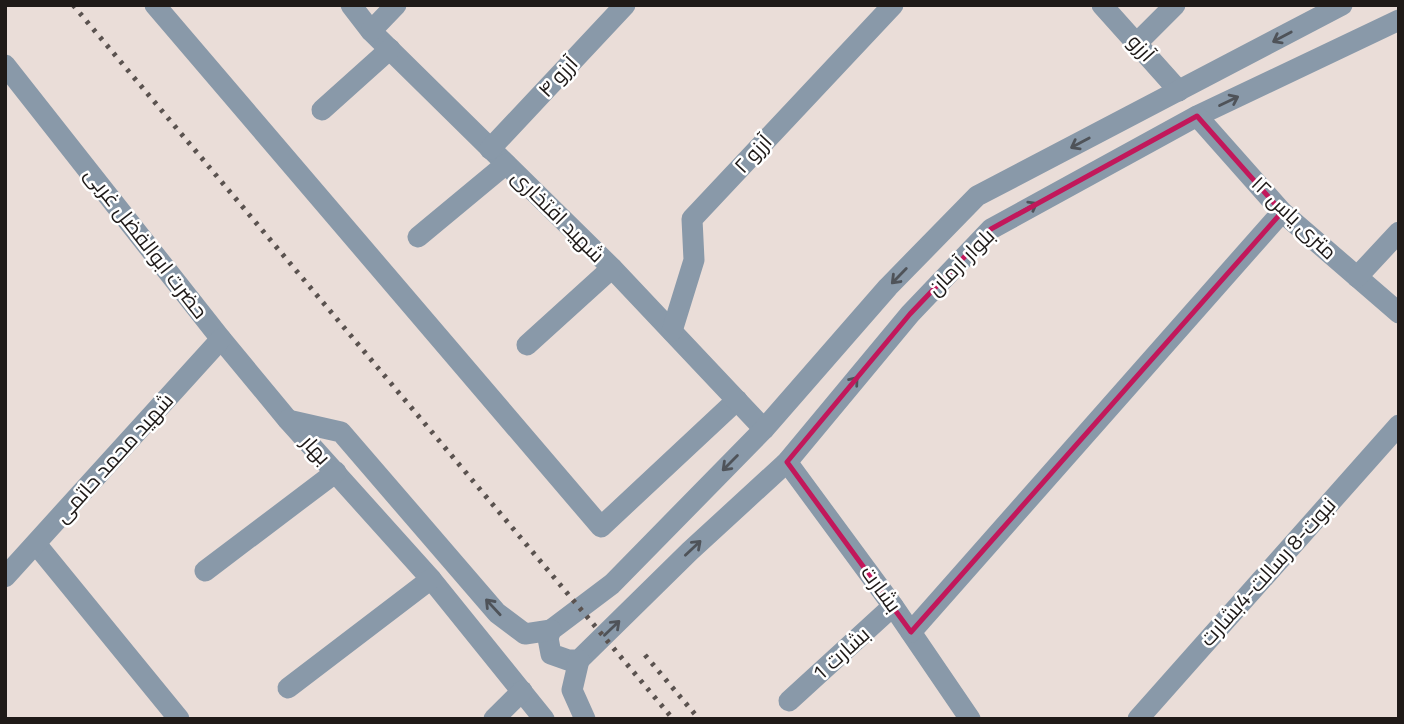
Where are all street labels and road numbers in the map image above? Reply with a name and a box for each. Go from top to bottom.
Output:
street label: آرزو [1120,26,1163,69]
street label: آرزو ۴ [530,48,585,104]
street label: آرزو ۲ [726,126,779,180]
street label: حضرت ابوالفضل غربی [77,160,216,325]
street label: شهید افتخاری [505,161,613,269]
street label: ۱۲ متری یاس [1244,168,1345,267]
street label: بلوار آرمان [919,220,1002,303]
street label: شهید محمد حاتمی [46,385,181,530]
street label: بهار [294,426,339,472]
street label: نبوت-8 رسالت-4بشارت [1191,490,1343,653]
street label: بشارت [854,558,910,619]
street label: بشارت 1 [804,618,876,688]

